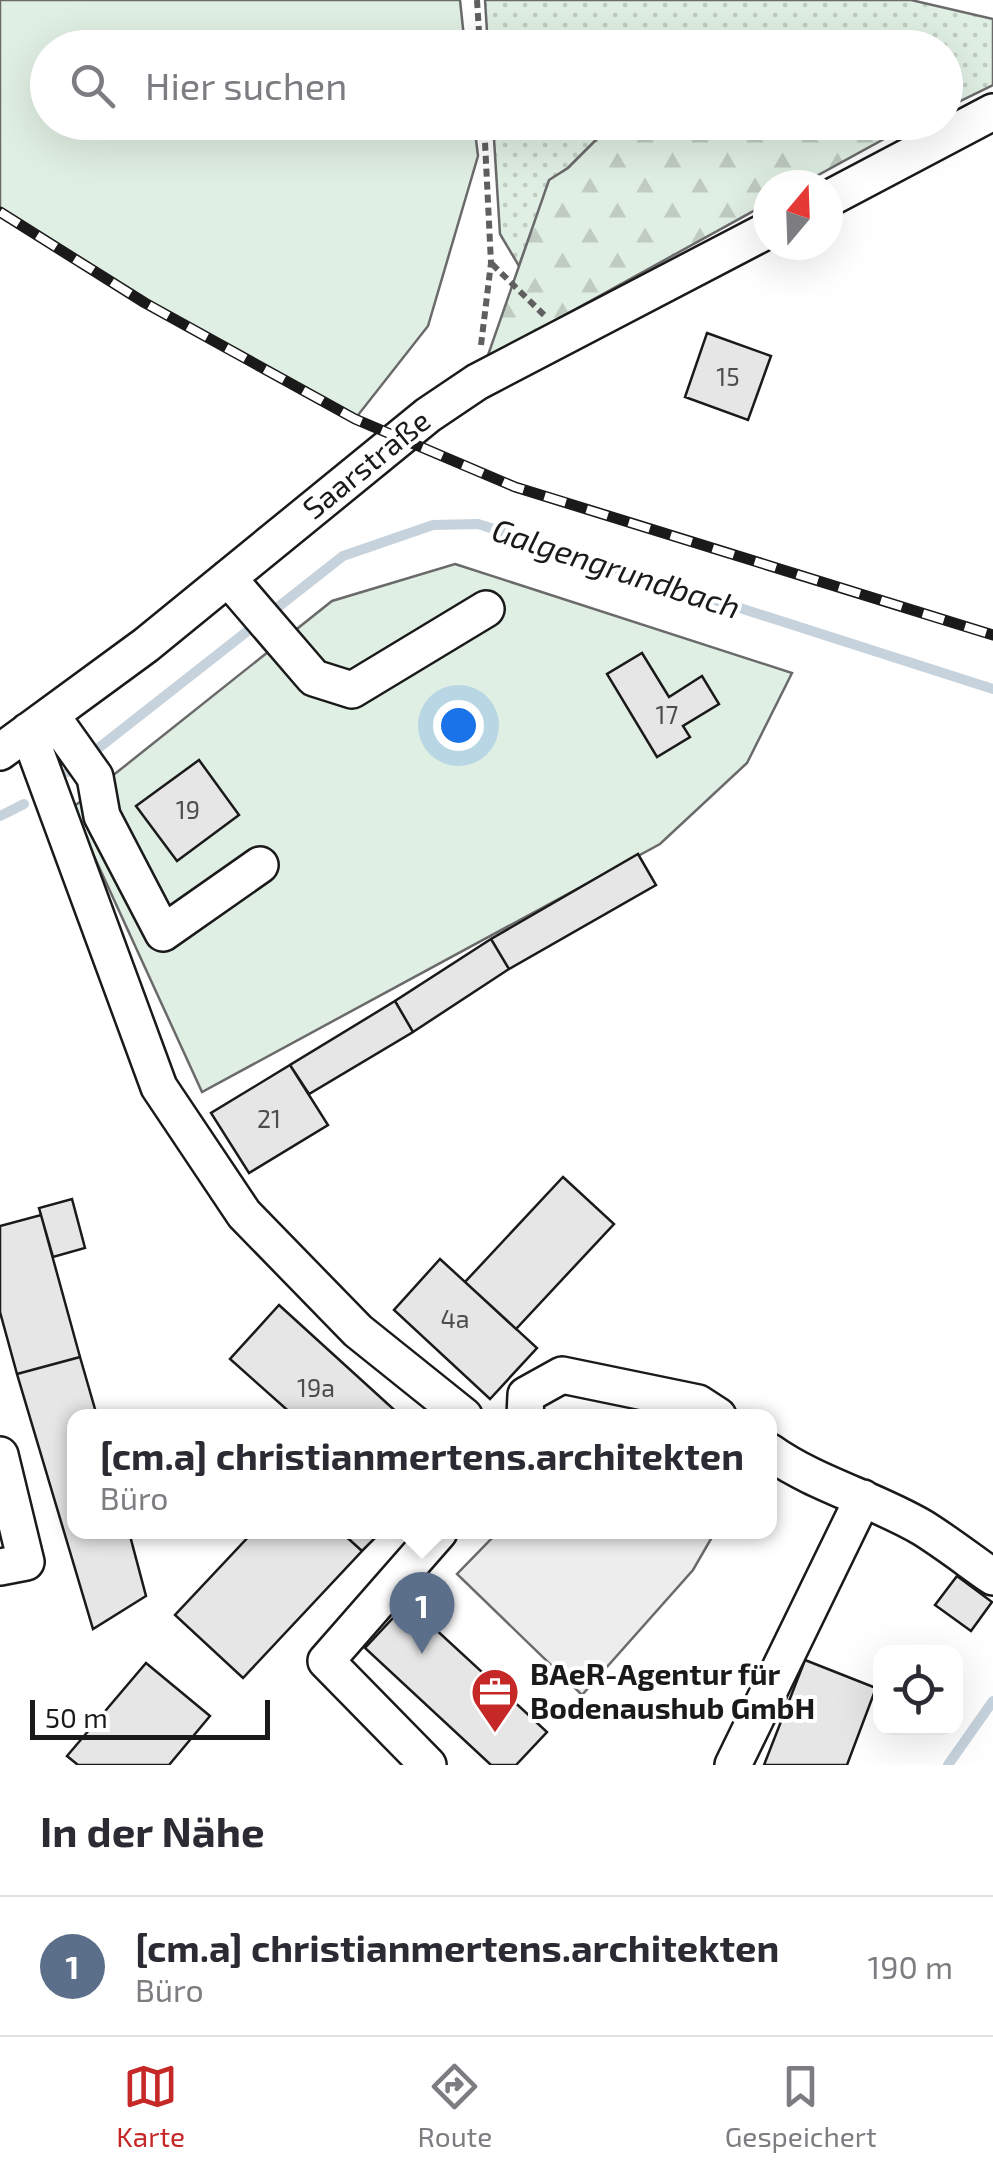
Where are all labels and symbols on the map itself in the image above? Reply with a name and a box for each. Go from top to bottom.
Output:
north arrow [753,170,843,260]
house number: 15 [716,361,740,391]
street label: Saarstraße [295,401,437,526]
water label: Galgengrundbach [488,509,745,626]
house number: 17 [656,699,679,729]
your location [433,700,484,751]
house number: 19 [176,794,200,824]
house number: 21 [257,1103,281,1133]
house number: 4a [440,1303,470,1333]
house number: 19a [297,1372,335,1402]
pin: 1 [390,1572,454,1654]
place label: BAeR-Agentur für Bodenaushub GmbH [530,1655,815,1725]
office icon: BAeR-Agentur für Bodenaushub GmbH [469,1666,521,1734]
scale bar [30,1695,270,1740]

